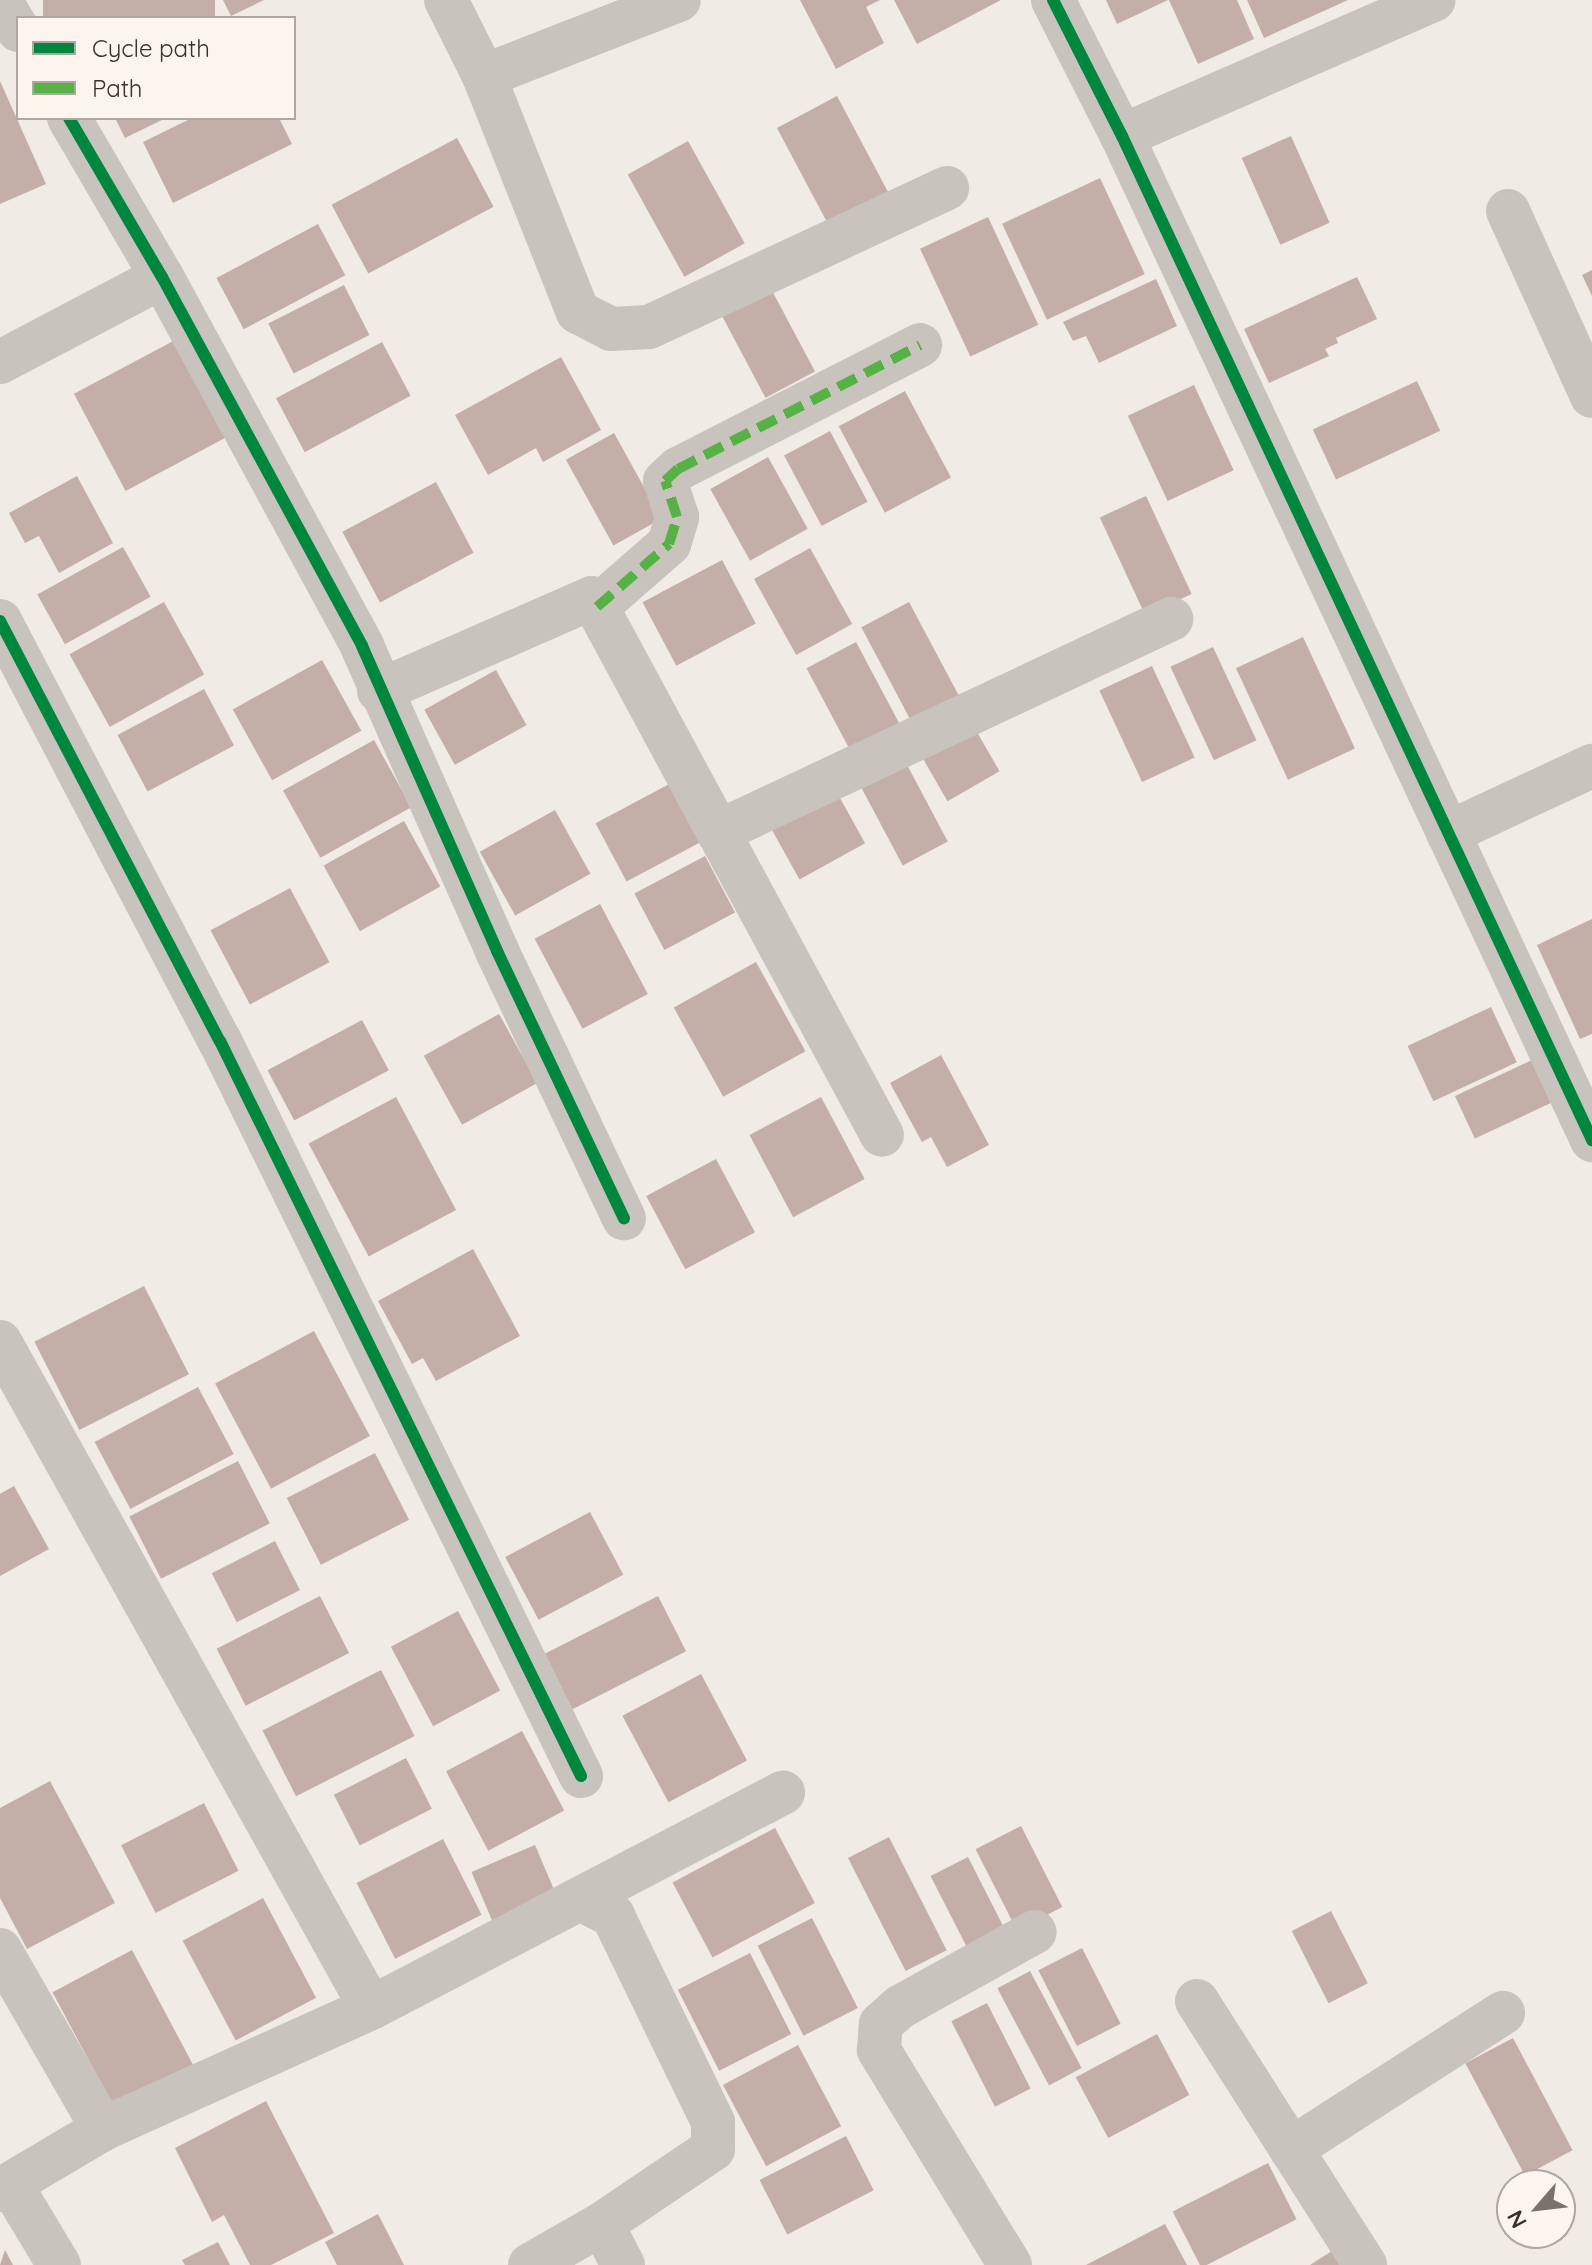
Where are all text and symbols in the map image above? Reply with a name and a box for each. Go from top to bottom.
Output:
legend [16,16,296,120]
text: Cycle path [92,33,210,63]
text: Path [92,73,143,103]
north arrow [1496,2169,1576,2249]
text: N [1500,2206,1533,2233]

